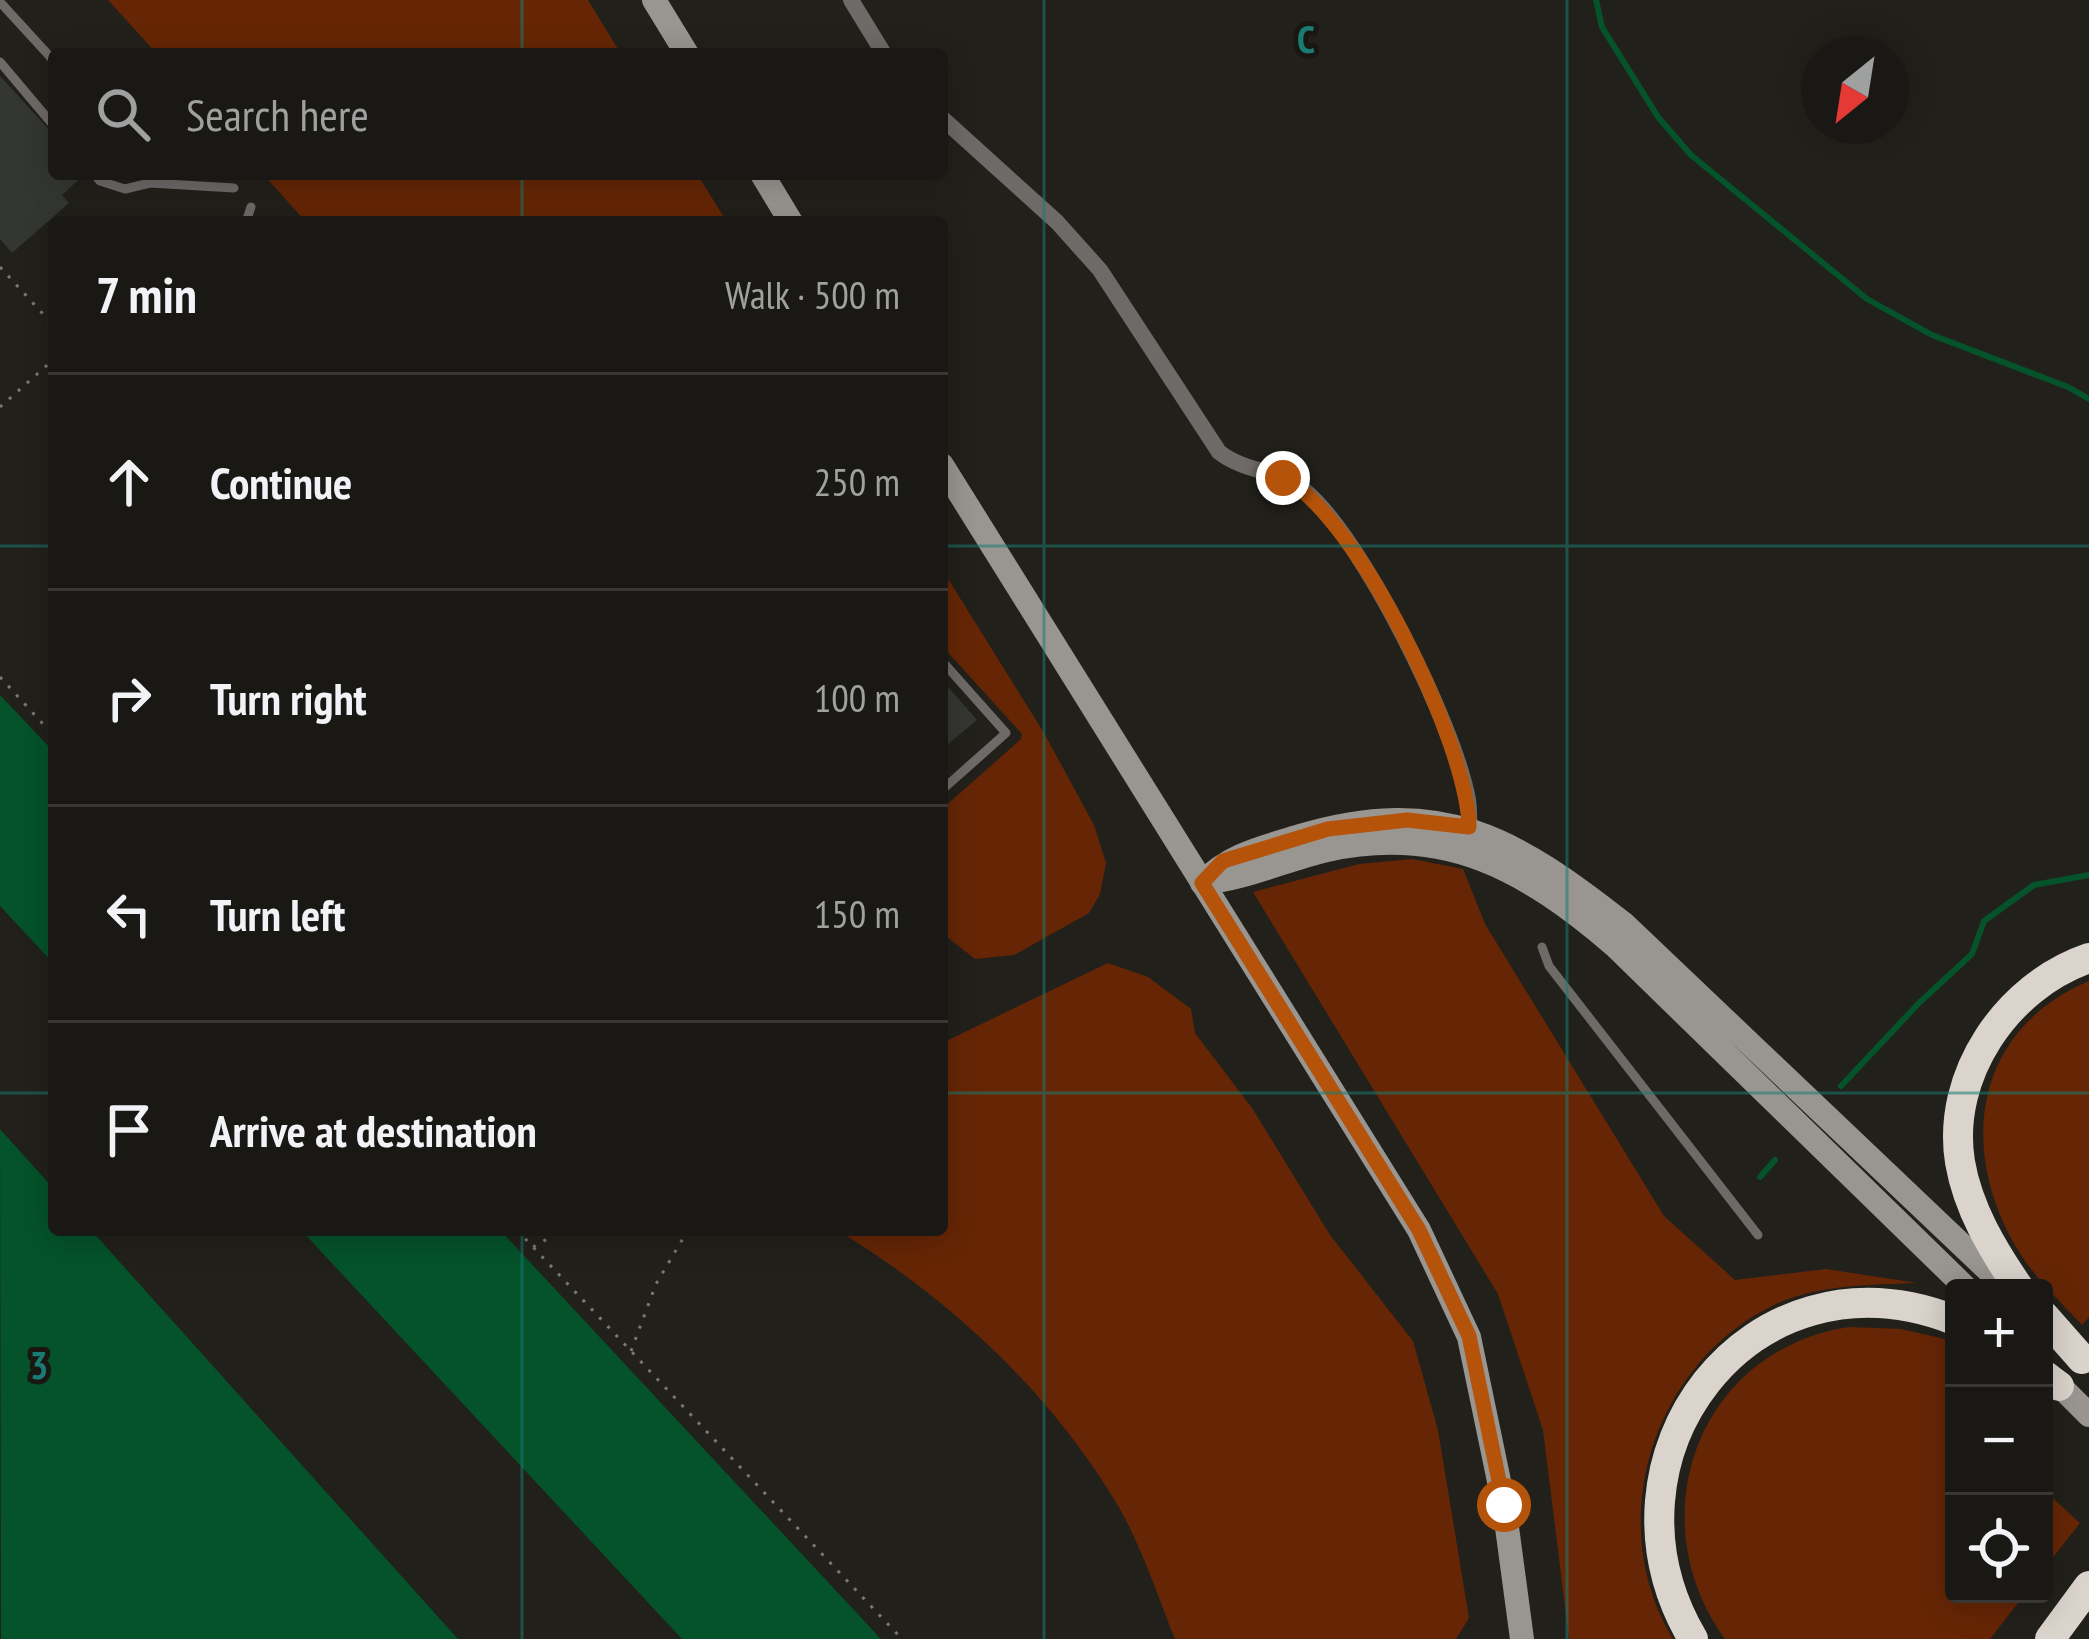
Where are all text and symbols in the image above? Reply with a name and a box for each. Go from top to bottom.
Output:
text: C [1297,13,1315,64]
north arrow [1801,36,1909,144]
search box [48,48,948,180]
icon: search [90,81,156,147]
text: Search here [186,85,369,143]
text: 7 min [96,261,197,327]
text: Walk · 500 m [725,269,900,320]
icon: ahead [96,449,162,515]
route end [1256,451,1310,505]
text: Continue [210,453,352,511]
text: 250 m [814,456,900,507]
icon: right [96,665,162,731]
text: Turn right [210,669,367,727]
text: 100 m [814,672,900,723]
icon: left [96,881,162,947]
text: Turn left [210,885,345,943]
text: 150 m [814,888,900,939]
icon: arrive [96,1097,162,1163]
text: Arrive at destination [210,1101,537,1159]
map controls [1945,1279,2053,1603]
button: + [1945,1279,2053,1387]
text: 3 [30,1339,48,1390]
button: − [1945,1387,2053,1495]
route start [1477,1478,1531,1532]
button: locate [1945,1495,2053,1603]

